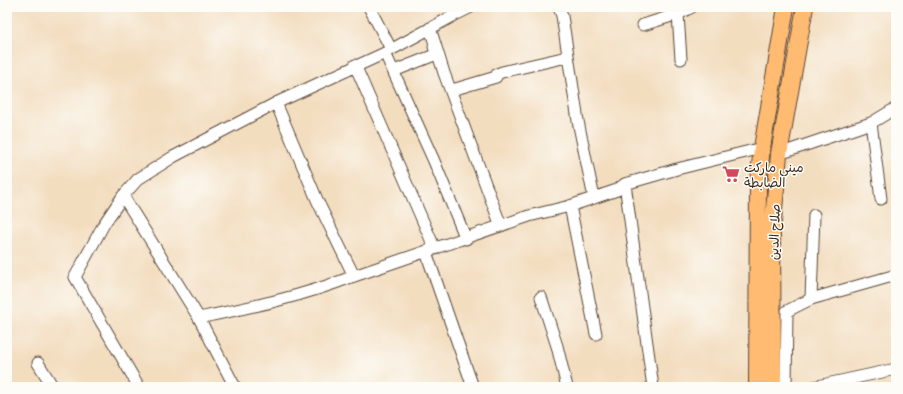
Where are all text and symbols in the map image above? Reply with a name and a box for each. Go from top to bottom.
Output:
place label: ميني ماركت الضابطة [744,158,804,191]
supermarket icon: ميني ماركت الضابطة [721,164,741,184]
street label: صلاح الدين [764,203,785,261]

